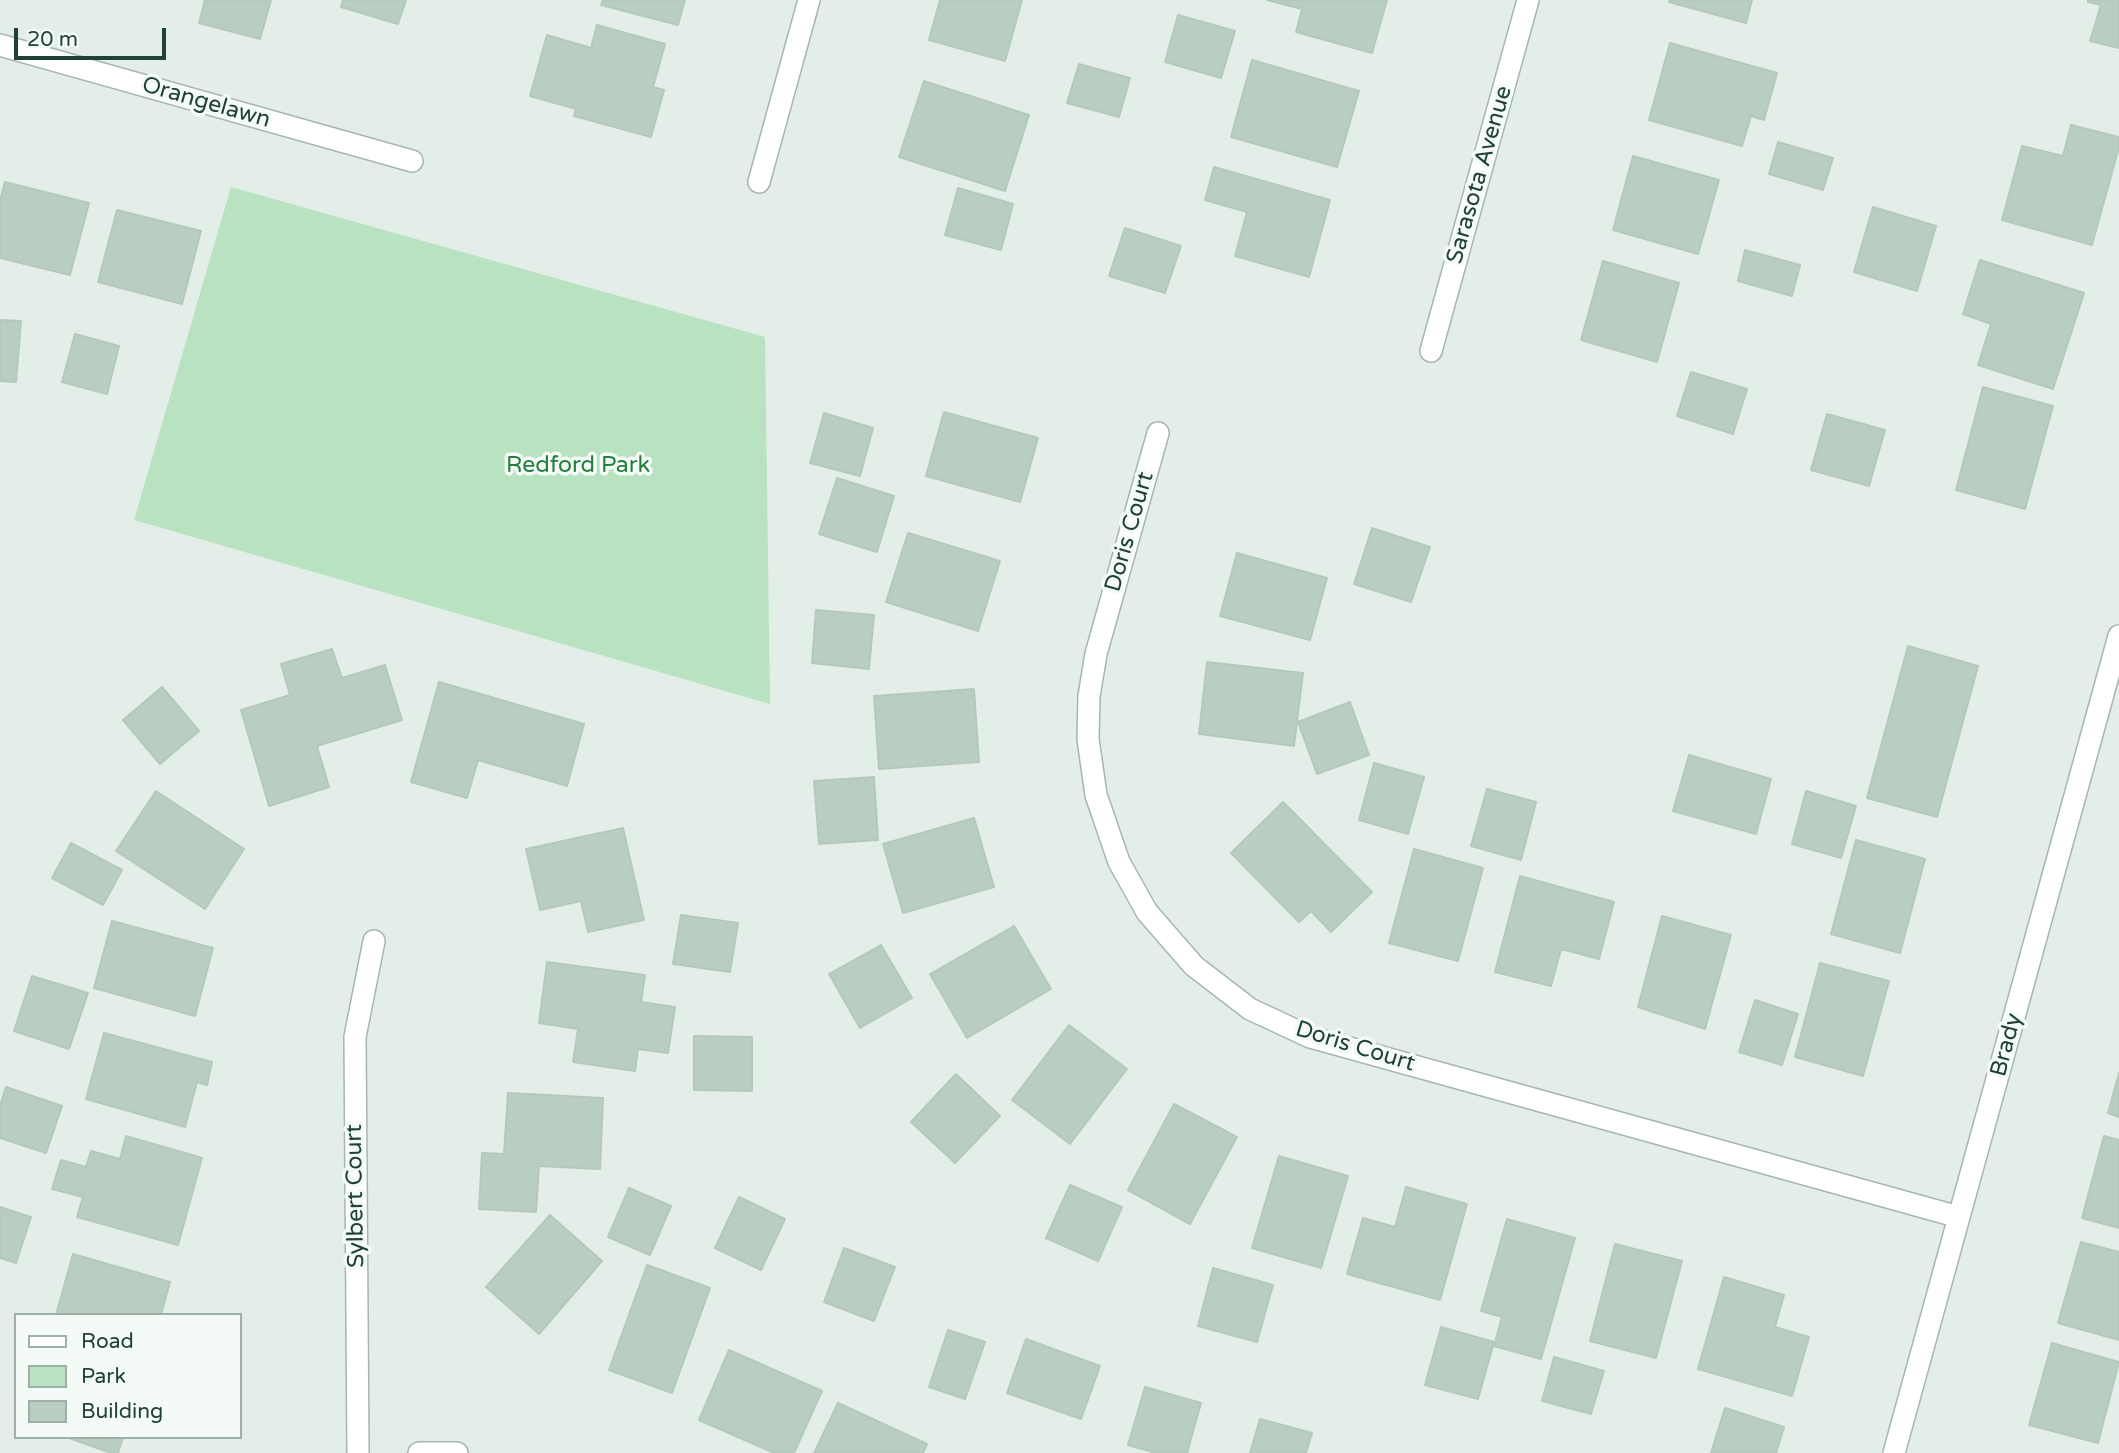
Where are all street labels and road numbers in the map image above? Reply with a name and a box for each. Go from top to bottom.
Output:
street label: Orangelawn [139,71,273,135]
street label: Sarasota Avenue [1441,83,1519,267]
street label: Doris Court [1100,469,1160,595]
street label: Brady [1985,1010,2029,1080]
street label: Doris Court [1292,1016,1418,1078]
street label: Sylbert Court [341,1124,371,1268]

